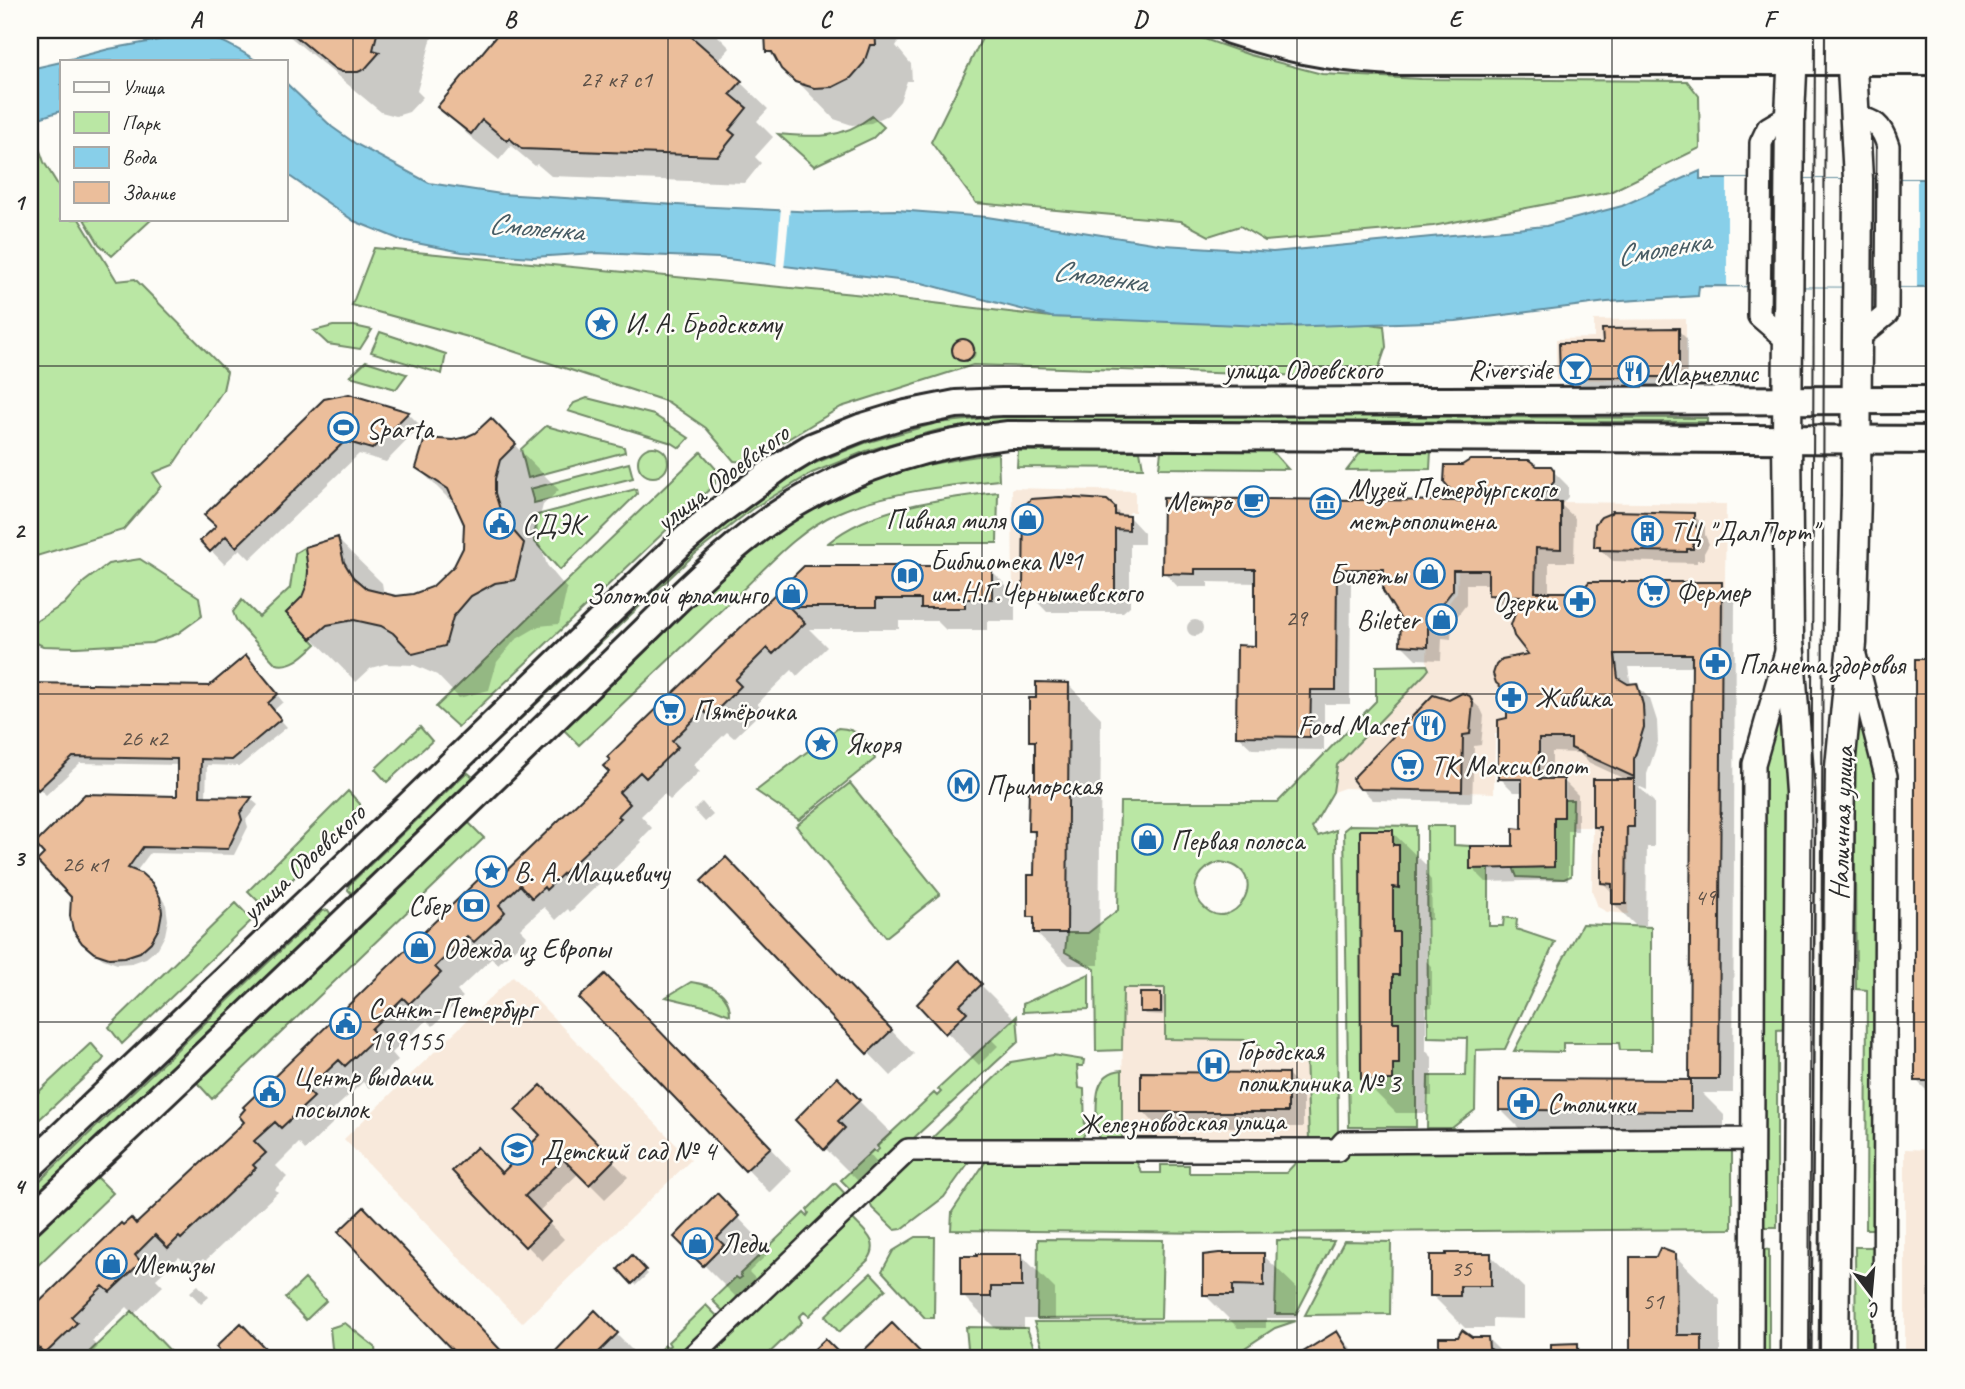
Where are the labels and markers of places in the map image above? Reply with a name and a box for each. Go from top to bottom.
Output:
place icon: И. А. Бродскому [585,306,619,340]
place label: И. А. Бродскому [625,306,784,341]
place label: Riverside [1468,352,1554,387]
bar icon: Riverside [1558,352,1592,386]
restaurant icon: Марчеллис [1617,355,1651,389]
place label: Марчеллис [1657,355,1759,390]
sports icon: Sparta [326,411,360,445]
place label: Sparta [366,411,435,446]
place label: Музей Петербургского метрополитена [1348,471,1559,538]
place label: Метро [1167,484,1234,519]
cafe icon: Метро [1237,484,1271,518]
museum icon: Музей Петербургского метрополитена [1308,487,1342,521]
place label: Пивная миля [886,502,1007,537]
shop icon: Пивная миля [1011,502,1045,536]
public building icon: СДЭК [482,507,516,541]
place label: СДЭК [522,507,589,542]
building icon: ТЦ "ДалПорт" [1630,514,1664,548]
place label: ТЦ "ДалПорт" [1670,514,1823,549]
place label: Библиотека №1 им.Н.Г.Чернышевского [930,543,1145,610]
place label: Билеты [1330,557,1408,592]
shop icon: Билеты [1412,557,1446,591]
library icon: Библиотека №1 им.Н.Г.Чернышевского [890,559,924,593]
supermarket icon: Фермер [1636,574,1670,608]
place label: Фермер [1676,574,1752,609]
place label: Золотой фламинго [586,577,770,612]
shop icon: Золотой фламинго [774,577,808,611]
place label: Озерки [1493,584,1559,620]
pharmacy icon: Озерки [1563,584,1597,618]
place label: Bileter [1357,602,1421,637]
shop icon: Bileter [1425,602,1459,636]
pharmacy icon: Планета здоровья [1699,647,1733,681]
place label: Планета здоровья [1739,647,1907,683]
pharmacy icon: Живика [1495,680,1529,714]
place label: Живика [1535,680,1614,715]
supermarket icon: Пятёрочка [653,693,687,727]
place label: Пятёрочка [693,693,797,728]
place label: Food Maset [1298,708,1411,743]
restaurant icon: Food Maset [1413,708,1447,742]
place icon: Якоря [805,726,839,760]
place label: Якоря [845,726,902,761]
supermarket icon: ТК МаксиСопот [1391,748,1425,782]
place label: ТК МаксиСопот [1431,748,1588,783]
metro station icon: Приморская [946,768,980,802]
place label: Приморская [986,768,1103,803]
shop icon: Первая полоса [1131,823,1165,857]
place label: Первая полоса [1171,823,1306,858]
place icon: В. А. Мациевичу [474,855,508,889]
place label: В. А. Мациевичу [514,855,672,890]
place label: Сбер [408,888,451,923]
bank icon: Сбер [456,888,490,922]
shop icon: Одежда из Европы [403,931,437,965]
place label: Одежда из Европы [443,931,613,967]
place label: Санкт-Петербург 199155 [368,991,540,1058]
public building icon: Санкт-Петербург 199155 [328,1007,362,1041]
place label: Городская поликлиника № 3 [1237,1033,1403,1100]
hospital icon: Городская поликлиника № 3 [1197,1049,1231,1083]
place label: Центр выдачи посылок [293,1059,434,1126]
public building icon: Центр выдачи посылок [253,1075,287,1109]
pharmacy icon: Столички [1507,1086,1541,1120]
place label: Столички [1547,1086,1638,1121]
school or university icon: Детский сад № 4 [501,1133,535,1167]
place label: Детский сад № 4 [541,1133,718,1168]
shop icon: Леди [681,1226,715,1260]
place label: Леди [721,1226,770,1261]
shop icon: Метизы [94,1247,128,1281]
place label: Метизы [134,1247,216,1282]

